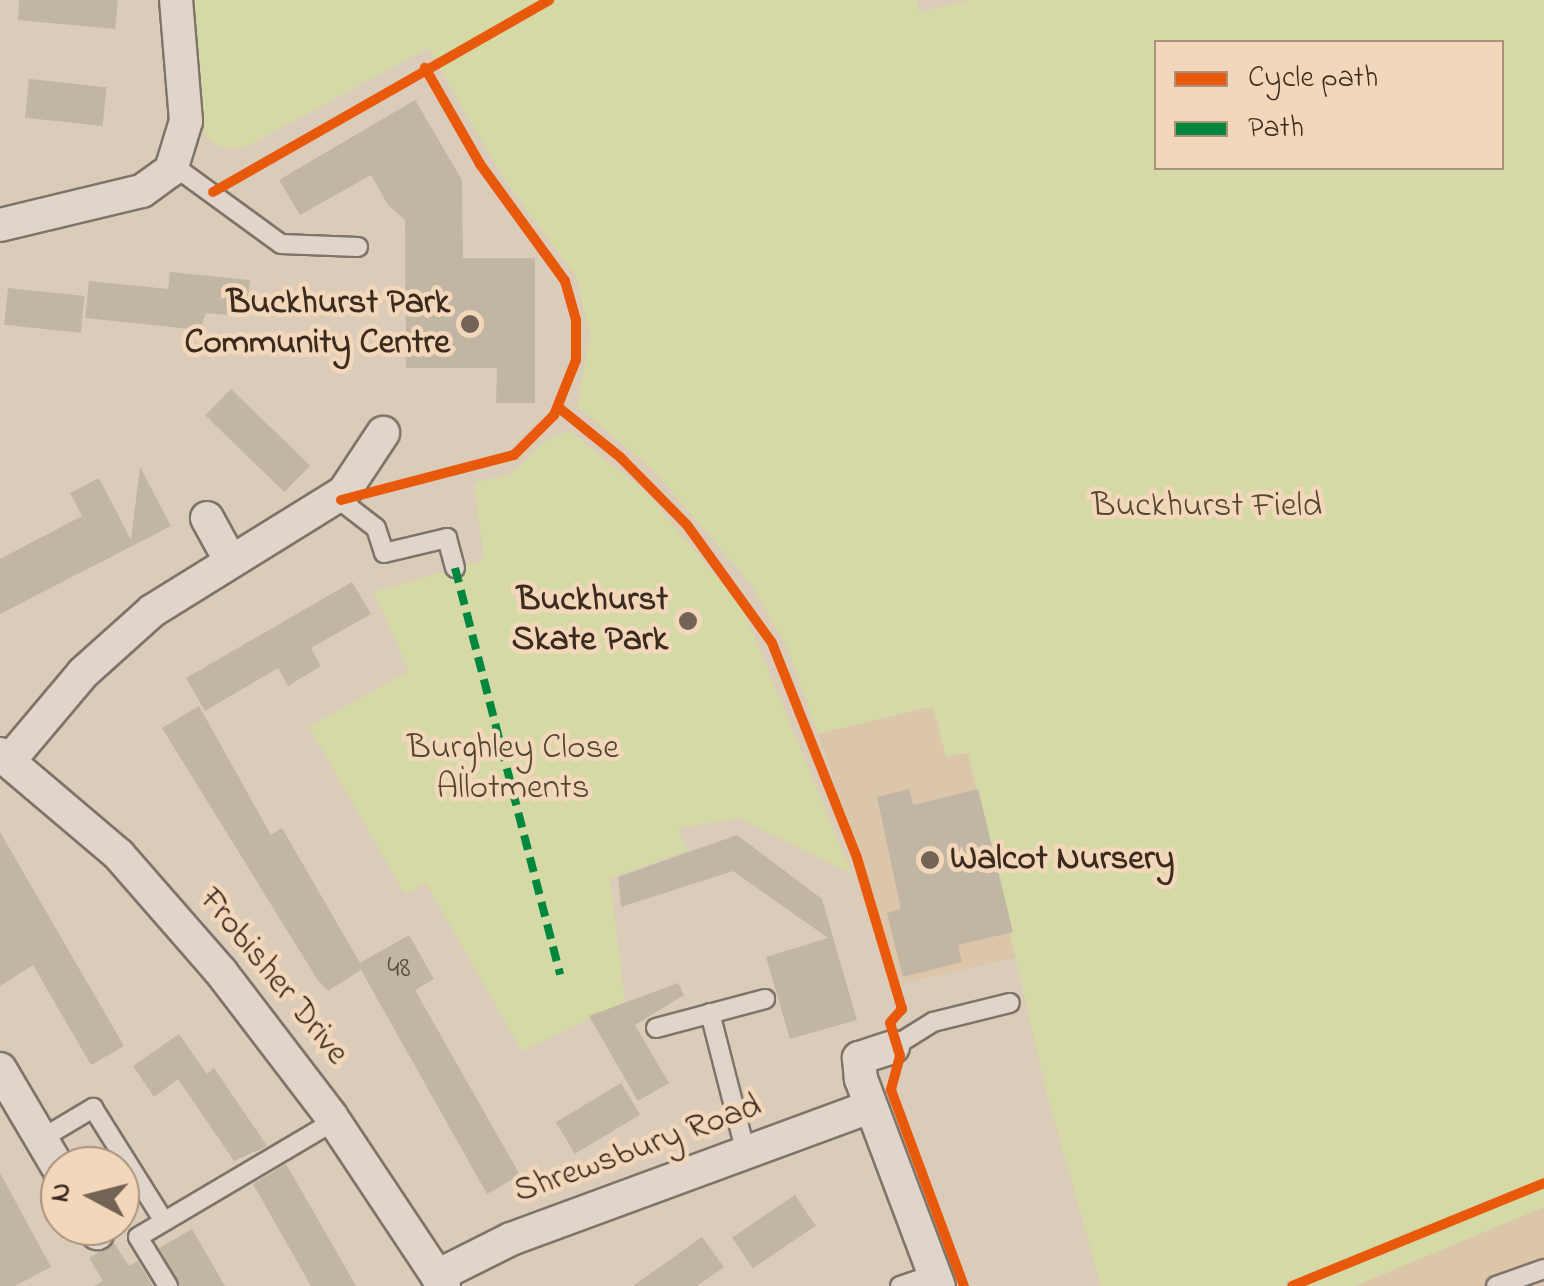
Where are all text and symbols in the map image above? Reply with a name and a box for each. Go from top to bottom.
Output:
legend [1154,40,1504,170]
text: Cycle path [1248,57,1378,101]
text: Path [1248,107,1304,151]
place label: Buckhurst Park Community Centre [184,283,450,365]
marker: Buckhurst Park Community Centre [459,313,481,335]
park label: Buckhurst Field [1092,486,1322,528]
place label: Buckhurst Skate Park [512,580,668,662]
marker: Buckhurst Skate Park [677,610,699,632]
park label: Burghley Close Allotments [407,728,619,810]
place label: Walcot Nursery [950,839,1174,881]
marker: Walcot Nursery [919,849,941,871]
street label: Frobisher Drive [189,880,357,1074]
house number: 48 [387,951,411,987]
street label: Shrewsbury Road [509,1086,767,1214]
north arrow [40,1146,140,1246]
text: N [40,1181,83,1204]

